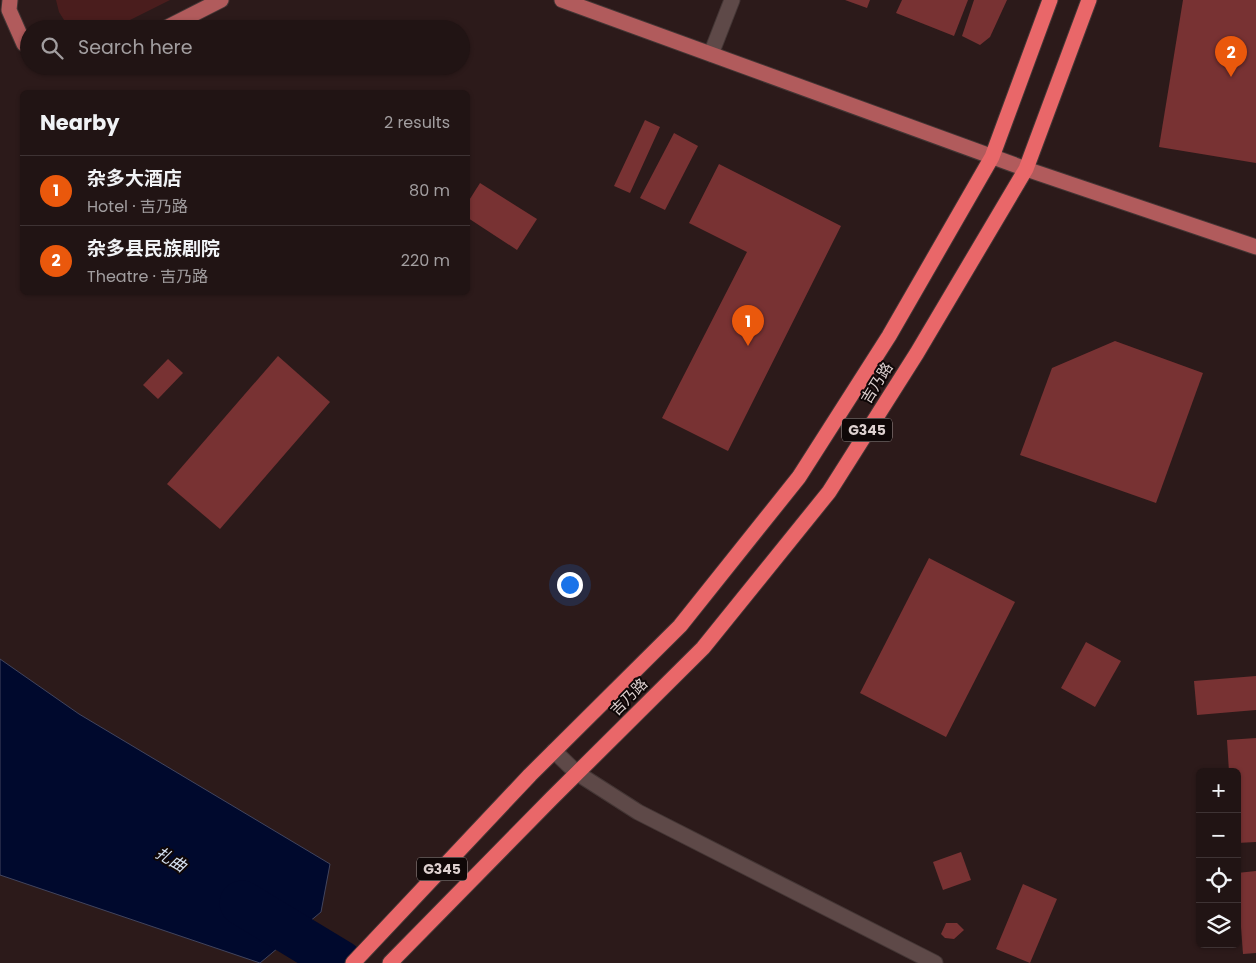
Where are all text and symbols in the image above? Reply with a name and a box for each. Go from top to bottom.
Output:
search box [20,20,470,75]
icon: search [38,34,66,62]
text: Search here [78,34,192,61]
pin: 2 [1215,36,1247,77]
text: Nearby [40,108,120,137]
text: 2 results [384,111,450,134]
text: 杂多大酒店 [87,165,182,192]
text: 1 [53,179,59,202]
text: 80 m [409,179,450,202]
text: Hotel · 吉乃路 [87,195,188,218]
text: 杂多县民族剧院 [87,235,220,262]
text: 2 [51,249,61,272]
text: 220 m [401,249,450,272]
text: Theatre · 吉乃路 [87,265,208,288]
pin: 1 [732,305,764,346]
street label: 吉乃路 [856,358,897,407]
road number: G345 [842,418,892,442]
your location [557,572,583,598]
street label: 吉乃路 [605,673,652,720]
map controls [1196,768,1241,948]
button: + [1196,768,1241,813]
button: − [1196,813,1241,858]
water label: 扎曲 [151,841,192,879]
road number: G345 [417,858,467,881]
button: locate [1196,858,1241,903]
button: layers [1196,903,1241,948]

